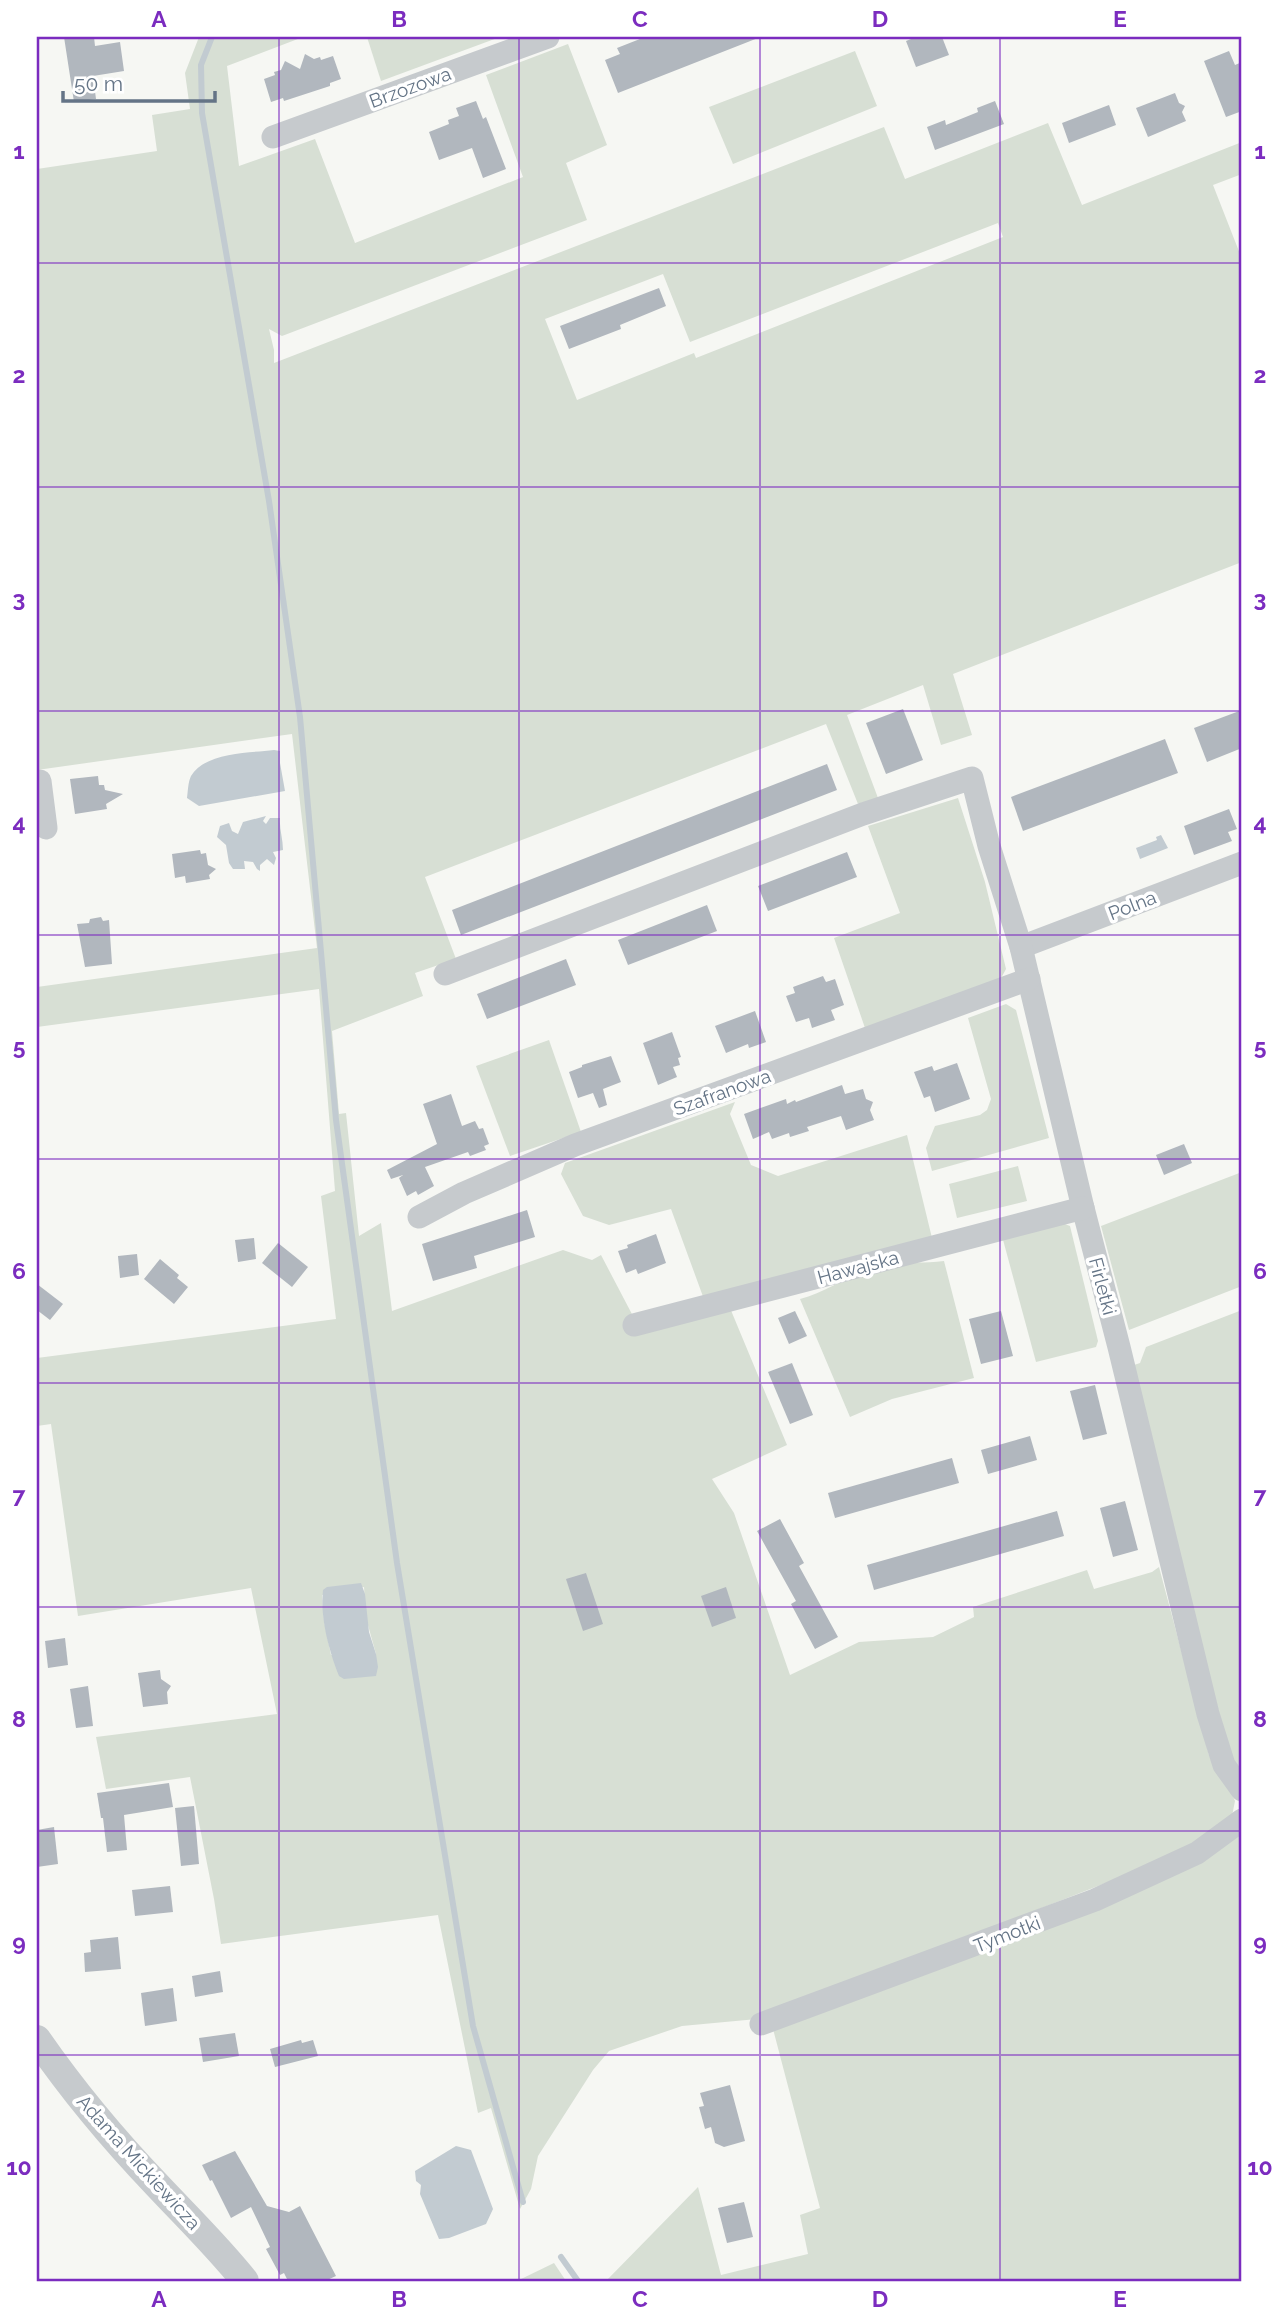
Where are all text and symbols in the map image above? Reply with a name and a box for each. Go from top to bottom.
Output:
text: A [151,5,167,32]
text: B [391,5,407,32]
text: C [632,5,648,32]
text: D [872,5,888,32]
text: E [1113,5,1127,32]
scale bar [63,60,215,104]
street label: Brzozowa [366,62,454,112]
text: 50 m [74,71,123,96]
text: 1 [13,137,25,164]
text: 1 [1254,137,1266,164]
text: 2 [13,361,25,388]
text: 2 [1254,361,1266,388]
text: 3 [13,585,25,612]
text: 3 [1254,585,1266,612]
text: 4 [12,809,26,836]
text: 4 [1253,809,1267,836]
street label: Polna [1105,886,1159,924]
text: 5 [13,1033,26,1060]
text: 5 [1254,1033,1267,1060]
street label: Szafranowa [670,1064,774,1120]
street label: Hawajska [815,1246,901,1288]
street label: Firletki [1085,1255,1121,1317]
text: 6 [12,1257,26,1284]
text: 6 [1253,1257,1267,1284]
text: 7 [13,1481,26,1508]
text: 7 [1254,1481,1267,1508]
text: 8 [12,1705,26,1732]
text: 8 [1253,1705,1267,1732]
street label: Tymotki [971,1911,1043,1957]
text: 9 [12,1929,26,1956]
text: 9 [1253,1929,1267,1956]
street label: Adama Mickiewicza [73,2090,205,2234]
text: 10 [6,2153,32,2180]
text: 10 [1247,2153,1273,2180]
text: A [151,2285,167,2312]
text: B [391,2285,407,2312]
text: C [632,2285,648,2312]
text: D [872,2285,888,2312]
text: E [1113,2285,1127,2312]

